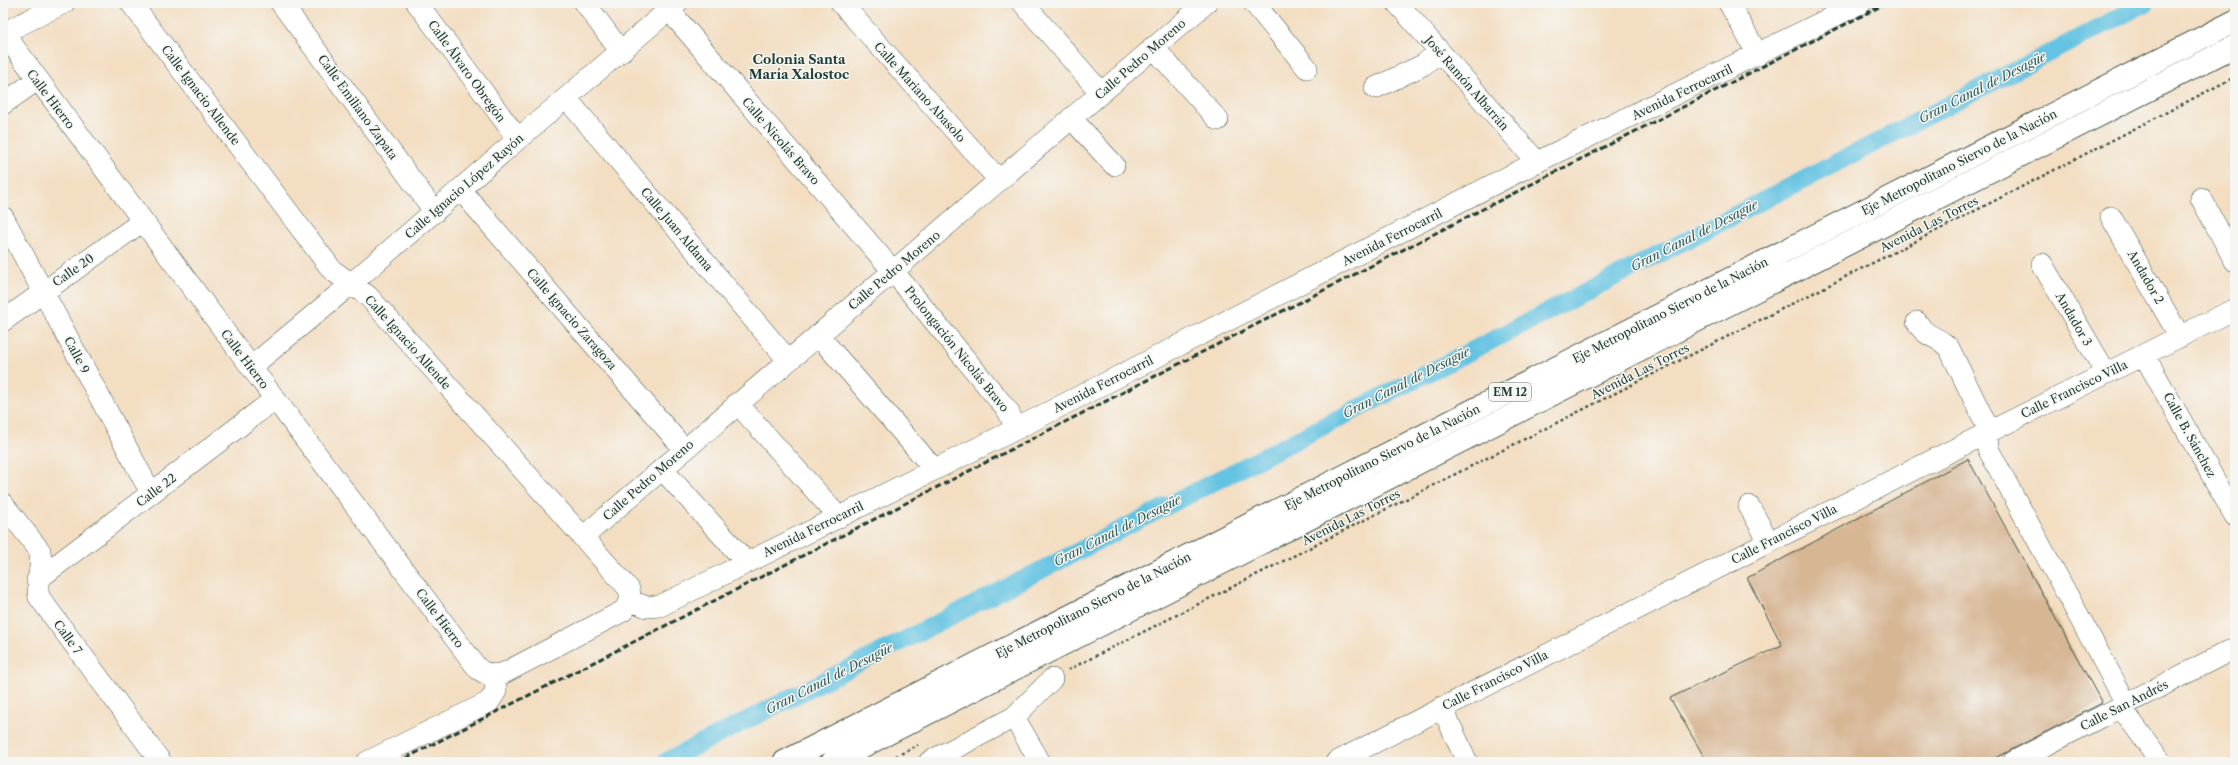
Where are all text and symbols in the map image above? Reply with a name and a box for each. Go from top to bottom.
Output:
street label: Calle Pedro Moreno [1092,15,1188,103]
street label: Calle Álvaro Obregón [425,16,510,125]
street label: José Ramón Albarrán [1421,31,1512,134]
street label: Calle Mariano Abasolo [871,39,969,145]
street label: Calle Ignacio Allende [158,42,244,148]
water label: Gran Canal de Desagüe [1916,48,2049,126]
district label: Colonia Santa María Xalostoc [749,51,849,82]
street label: Calle Emiliano Zapata [315,52,402,163]
street label: Avenida Ferrocarril [1628,61,1735,123]
street label: Calle Hierro [24,66,78,132]
street label: Calle Nicolás Bravo [739,94,823,188]
street label: Eje Metropolitano Siervo de la Nación [1859,106,2060,218]
street label: Calle Ignacio López Rayón [402,130,527,242]
street label: Calle Juan Aldama [638,184,717,274]
street label: Avenida Las Torres [1876,193,1981,256]
water label: Gran Canal de Desagüe [1628,196,1761,274]
street label: Avenida Ferrocarril [1339,205,1445,269]
street label: Calle Pedro Moreno [845,227,943,313]
street label: Andador 2 [2124,247,2167,307]
street label: Calle 20 [49,250,97,290]
street label: Eje Metropolitano Siervo de la Nación [1570,254,1771,366]
street label: Calle Ignacio Zaragoza [524,265,621,373]
street label: Prolongación Nicolás Bravo [902,283,1012,415]
street label: Andador 3 [2052,289,2095,348]
street label: Calle Ignacio Allende [362,292,454,392]
street label: Calle Hierro [218,326,272,392]
street label: Calle 9 [61,334,93,376]
street label: Avenida Las Torres [1587,340,1692,403]
water label: Gran Canal de Desagüe [1340,343,1473,421]
street label: Avenida Ferrocarril [1050,352,1156,416]
street label: Calle Francisco Villa [2018,356,2130,421]
road number: EM 12 [1489,383,1531,401]
street label: Calle B. Sánchez [2160,390,2220,480]
street label: Eje Metropolitano Siervo de la Nación [1282,401,1483,513]
street label: Calle Pedro Moreno [600,436,696,524]
street label: Calle 22 [133,470,179,510]
street label: Avenida Las Torres [1298,486,1403,549]
water label: Gran Canal de Desagüe [1051,491,1184,569]
street label: Avenida Ferrocarril [759,498,866,560]
street label: Calle Francisco Villa [1729,501,1840,567]
street label: Eje Metropolitano Siervo de la Nación [993,549,1194,661]
street label: Calle Hierro [413,585,467,651]
street label: Calle 7 [51,617,85,657]
water label: Gran Canal de Desagüe [763,639,896,717]
street label: Calle Francisco Villa [1440,647,1551,713]
street label: Calle San Andrés [2077,676,2171,734]

